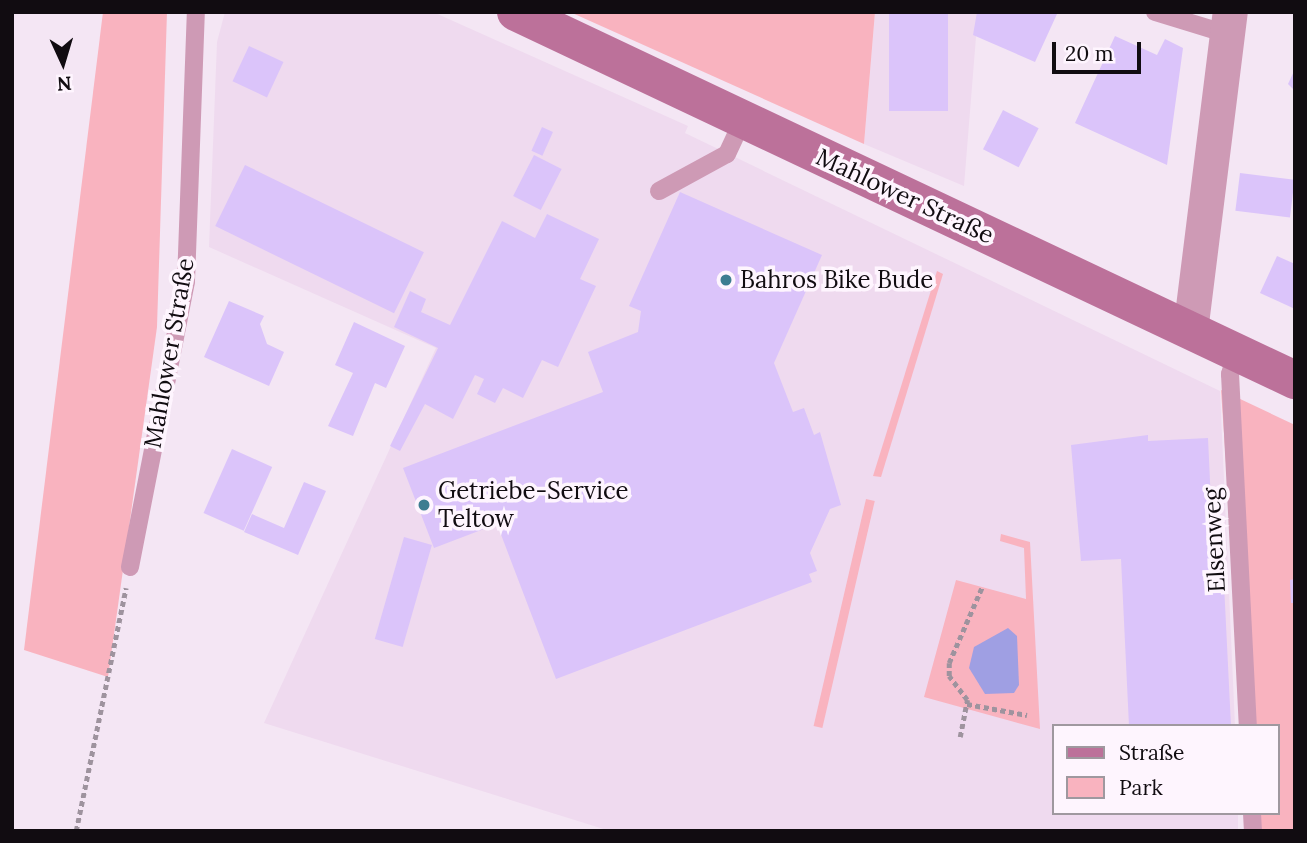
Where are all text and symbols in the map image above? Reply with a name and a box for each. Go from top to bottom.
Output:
north arrow [28,28,98,98]
scale bar [1055,28,1144,72]
text: 20 m [1065,40,1114,67]
text: N [56,71,73,96]
street label: Mahlower Straße [812,142,998,250]
street label: Mahlower Straße [138,256,200,450]
place label: Bahros Bike Bude [740,266,933,294]
marker: Bahros Bike Bude [718,272,734,288]
place label: Getriebe-Service Teltow [438,477,629,533]
street label: Elsenweg [1197,487,1231,593]
marker: Getriebe-Service Teltow [416,497,432,513]
legend [1052,724,1279,815]
text: Straße [1119,739,1184,766]
text: Park [1119,774,1163,801]

